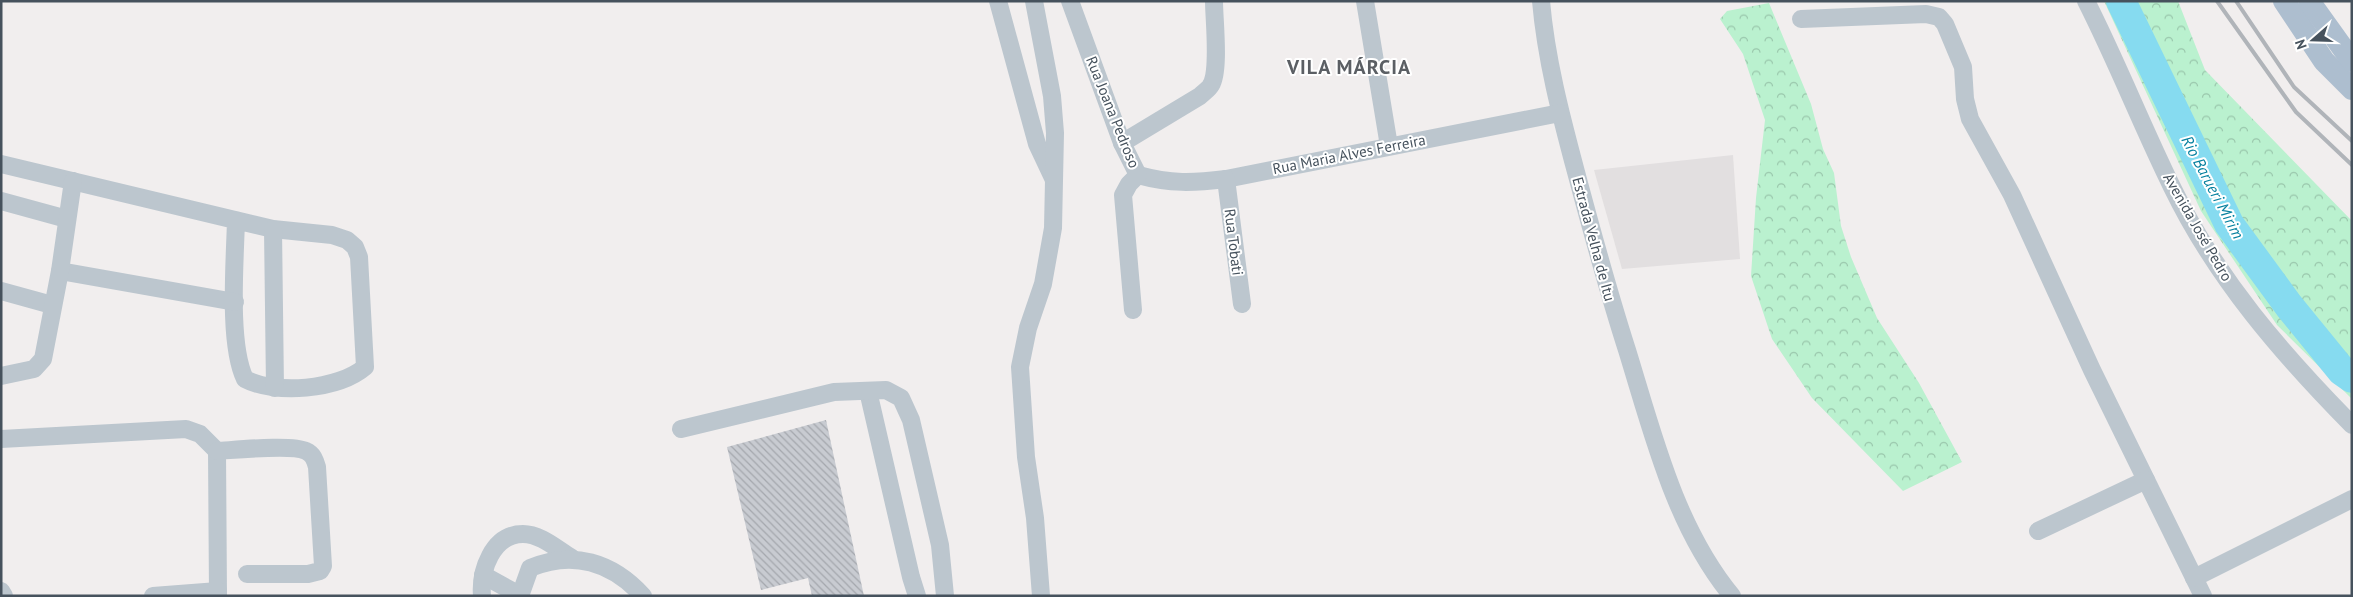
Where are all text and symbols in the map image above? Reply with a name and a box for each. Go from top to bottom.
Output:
north arrow [2288,15,2338,65]
text: N [2291,37,2311,52]
street label: Rua Joana Pedroso [1082,53,1144,171]
district label: VILA MÁRCIA [1286,54,1411,80]
street label: Rua Maria Alves Ferreira [1271,130,1427,178]
water label: Rio Barueri Mirim [2177,132,2249,242]
street label: Avenida José Pedro [2159,170,2237,284]
street label: Estrada Velha de Itu [1568,175,1620,303]
street label: Rua Tobati [1220,208,1248,276]

